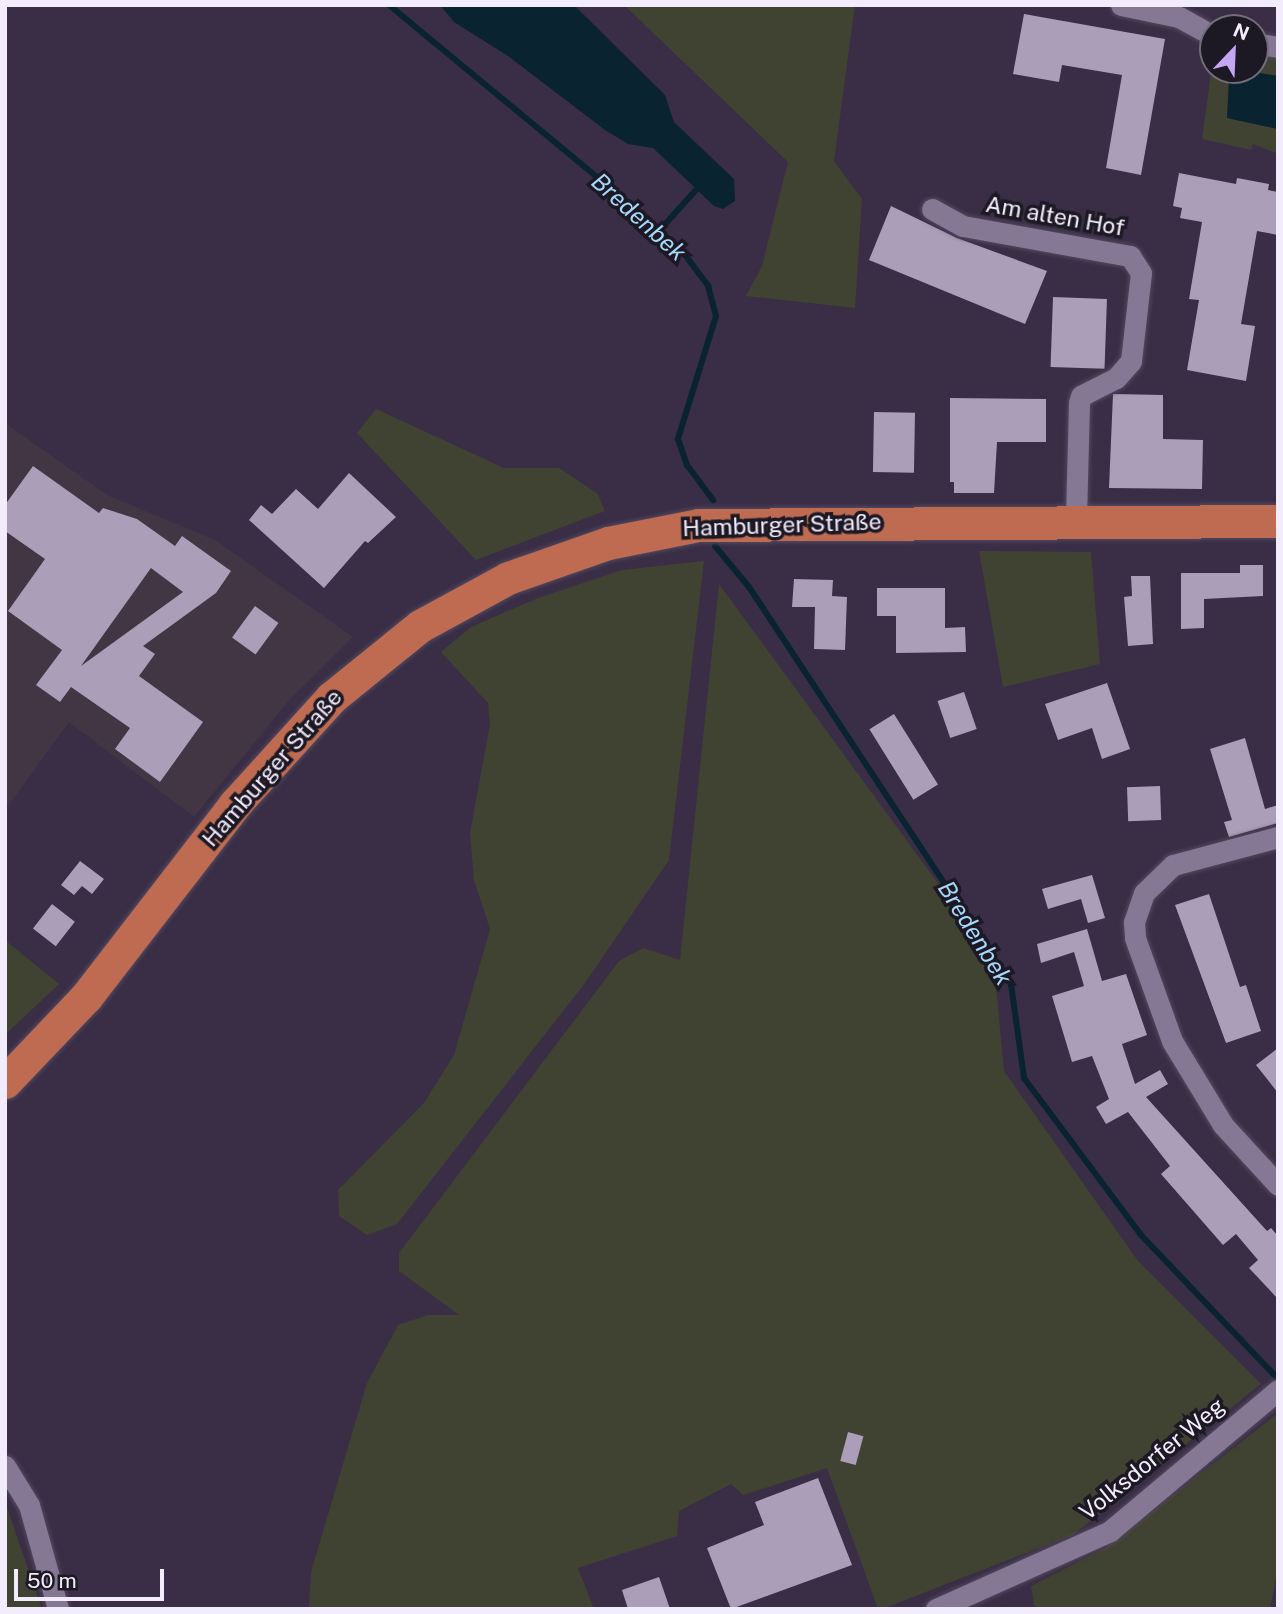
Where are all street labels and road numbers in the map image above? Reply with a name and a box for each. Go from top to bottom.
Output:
street label: Am alten Hof [984,190,1126,242]
street label: Hamburger Straße [682,508,882,542]
street label: Hamburger Straße [196,684,348,852]
street label: Volksdorfer Weg [1074,1392,1230,1526]

